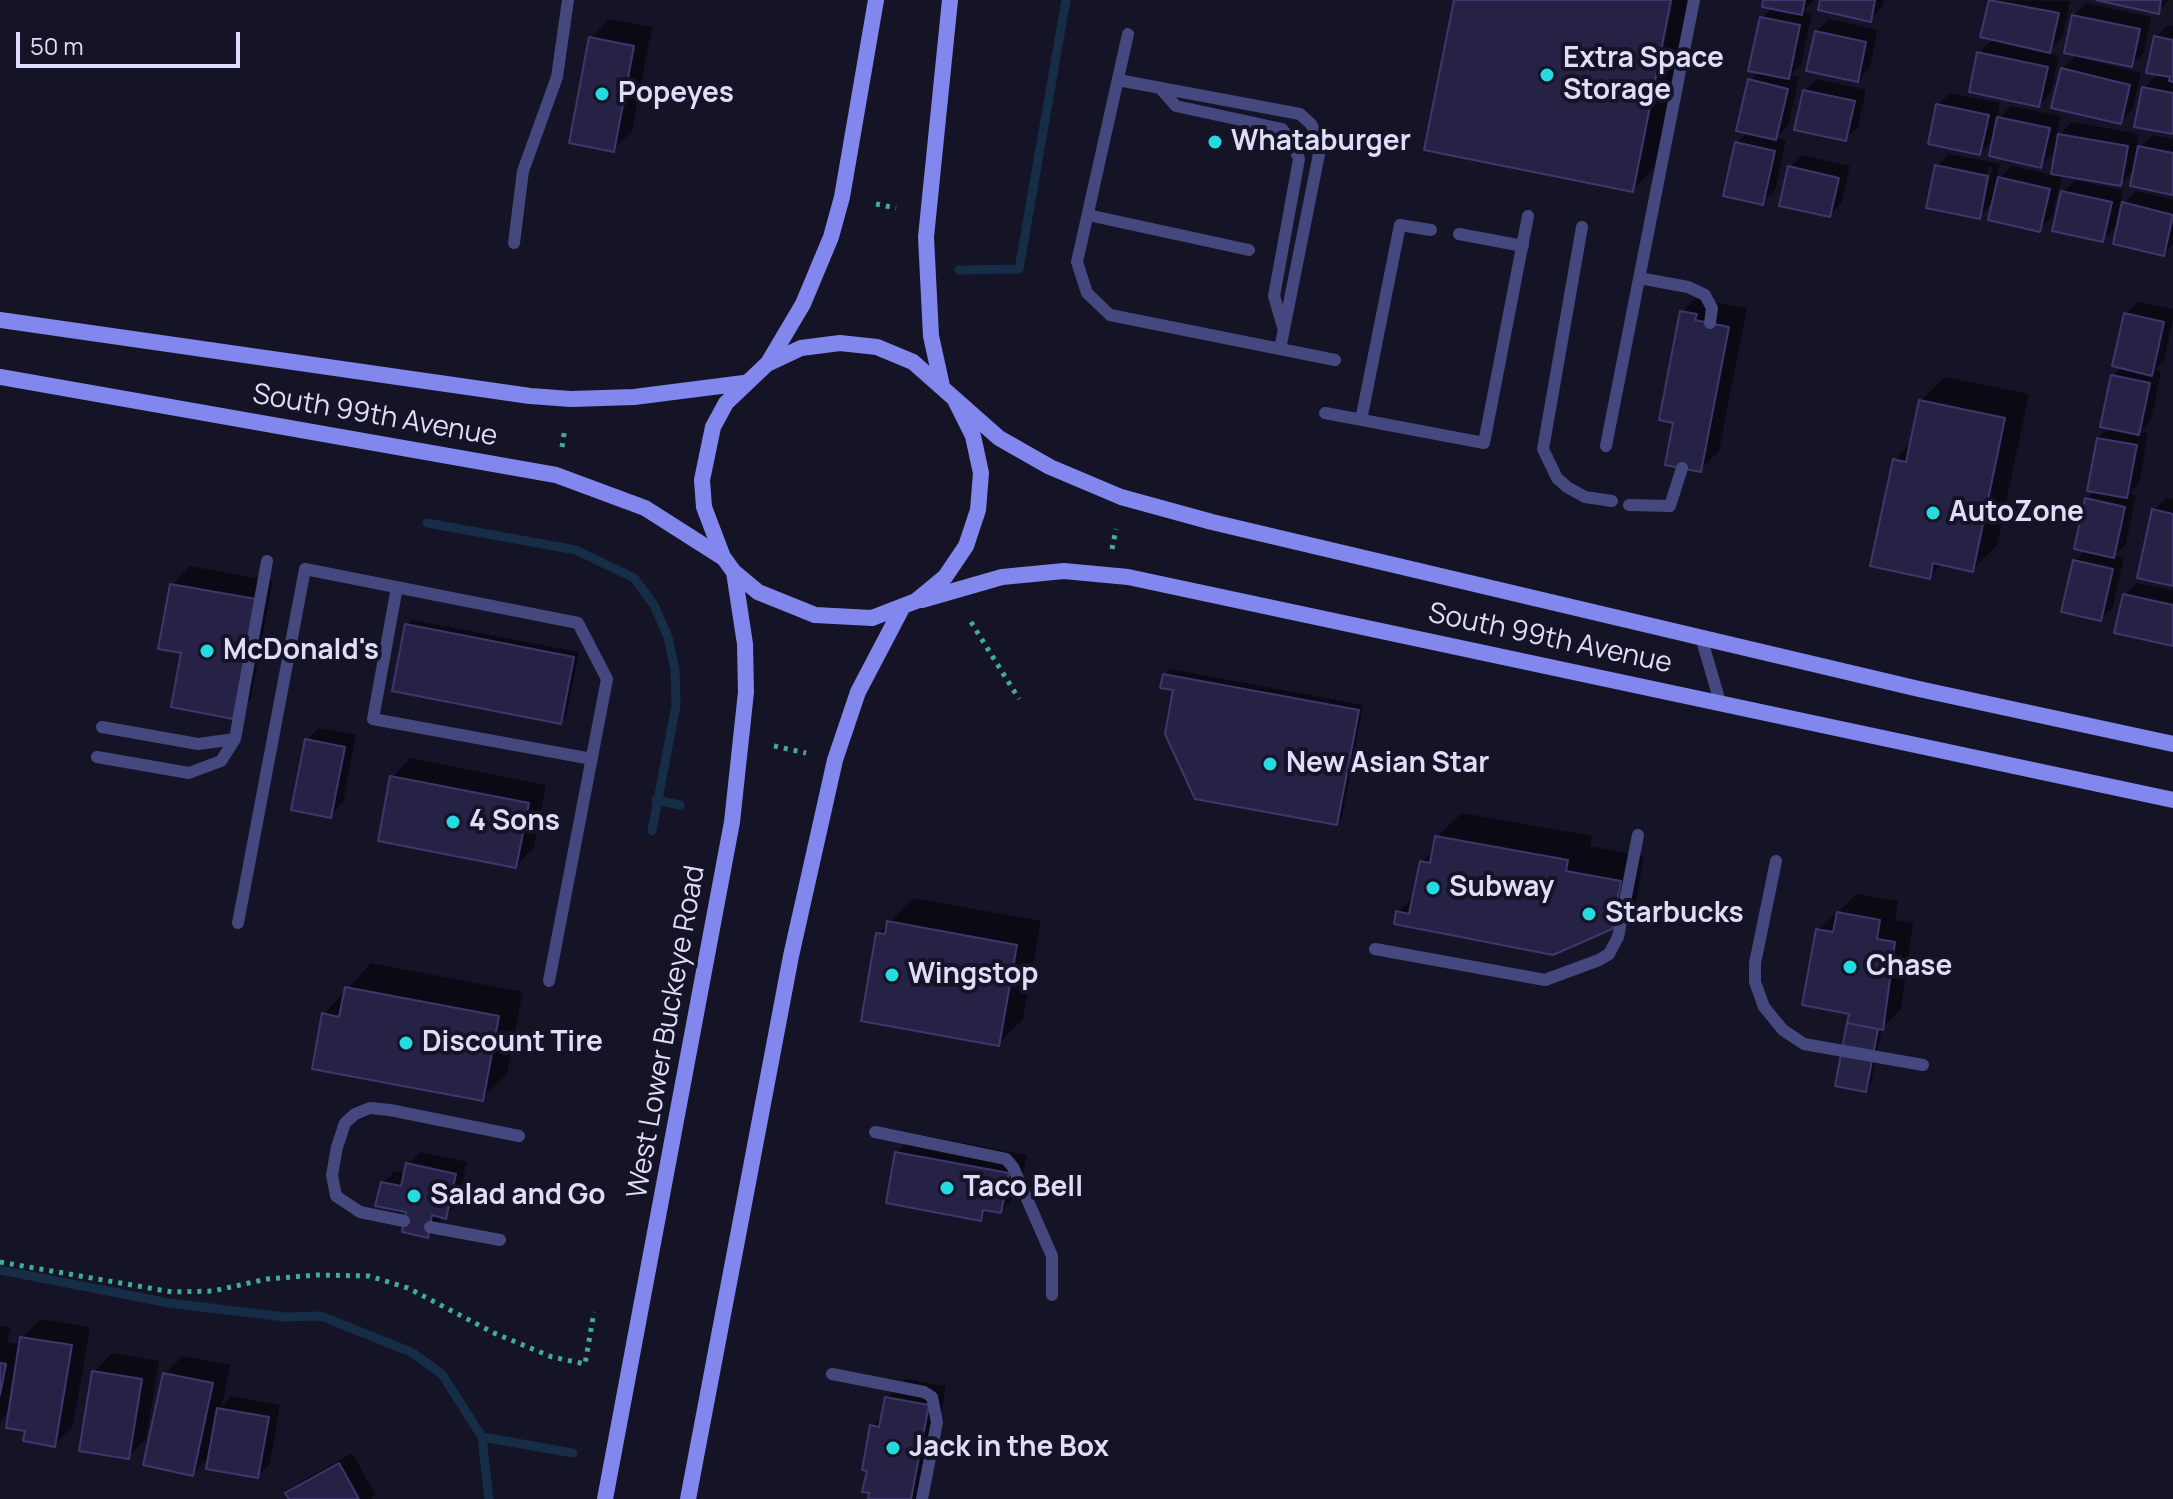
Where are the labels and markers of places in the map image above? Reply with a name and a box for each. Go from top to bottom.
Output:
place label: Extra Space Storage [1563,42,1724,108]
marker: Extra Space Storage [1538,66,1556,84]
place label: Popeyes [618,77,734,111]
marker: Popeyes [593,85,611,103]
place label: Whataburger [1231,125,1411,159]
marker: Whataburger [1206,133,1224,151]
place label: AutoZone [1949,496,2084,530]
marker: AutoZone [1924,504,1942,522]
place label: McDonald's [223,634,379,668]
marker: McDonald's [198,642,216,660]
place label: New Asian Star [1286,747,1489,781]
marker: New Asian Star [1261,755,1279,773]
place label: 4 Sons [469,805,560,839]
marker: 4 Sons [444,813,462,831]
place label: Subway [1449,871,1554,905]
marker: Subway [1424,879,1442,897]
place label: Starbucks [1605,897,1744,931]
marker: Starbucks [1580,905,1598,923]
place label: Chase [1866,950,1952,984]
place label: Wingstop [908,958,1038,992]
marker: Chase [1841,958,1859,976]
marker: Wingstop [883,966,901,984]
place label: Discount Tire [422,1026,603,1060]
marker: Discount Tire [397,1034,415,1052]
place label: Taco Bell [963,1171,1083,1205]
place label: Salad and Go [430,1179,605,1213]
marker: Taco Bell [938,1179,956,1197]
marker: Salad and Go [405,1187,423,1205]
place label: Jack in the Box [909,1431,1109,1465]
marker: Jack in the Box [884,1439,902,1457]

